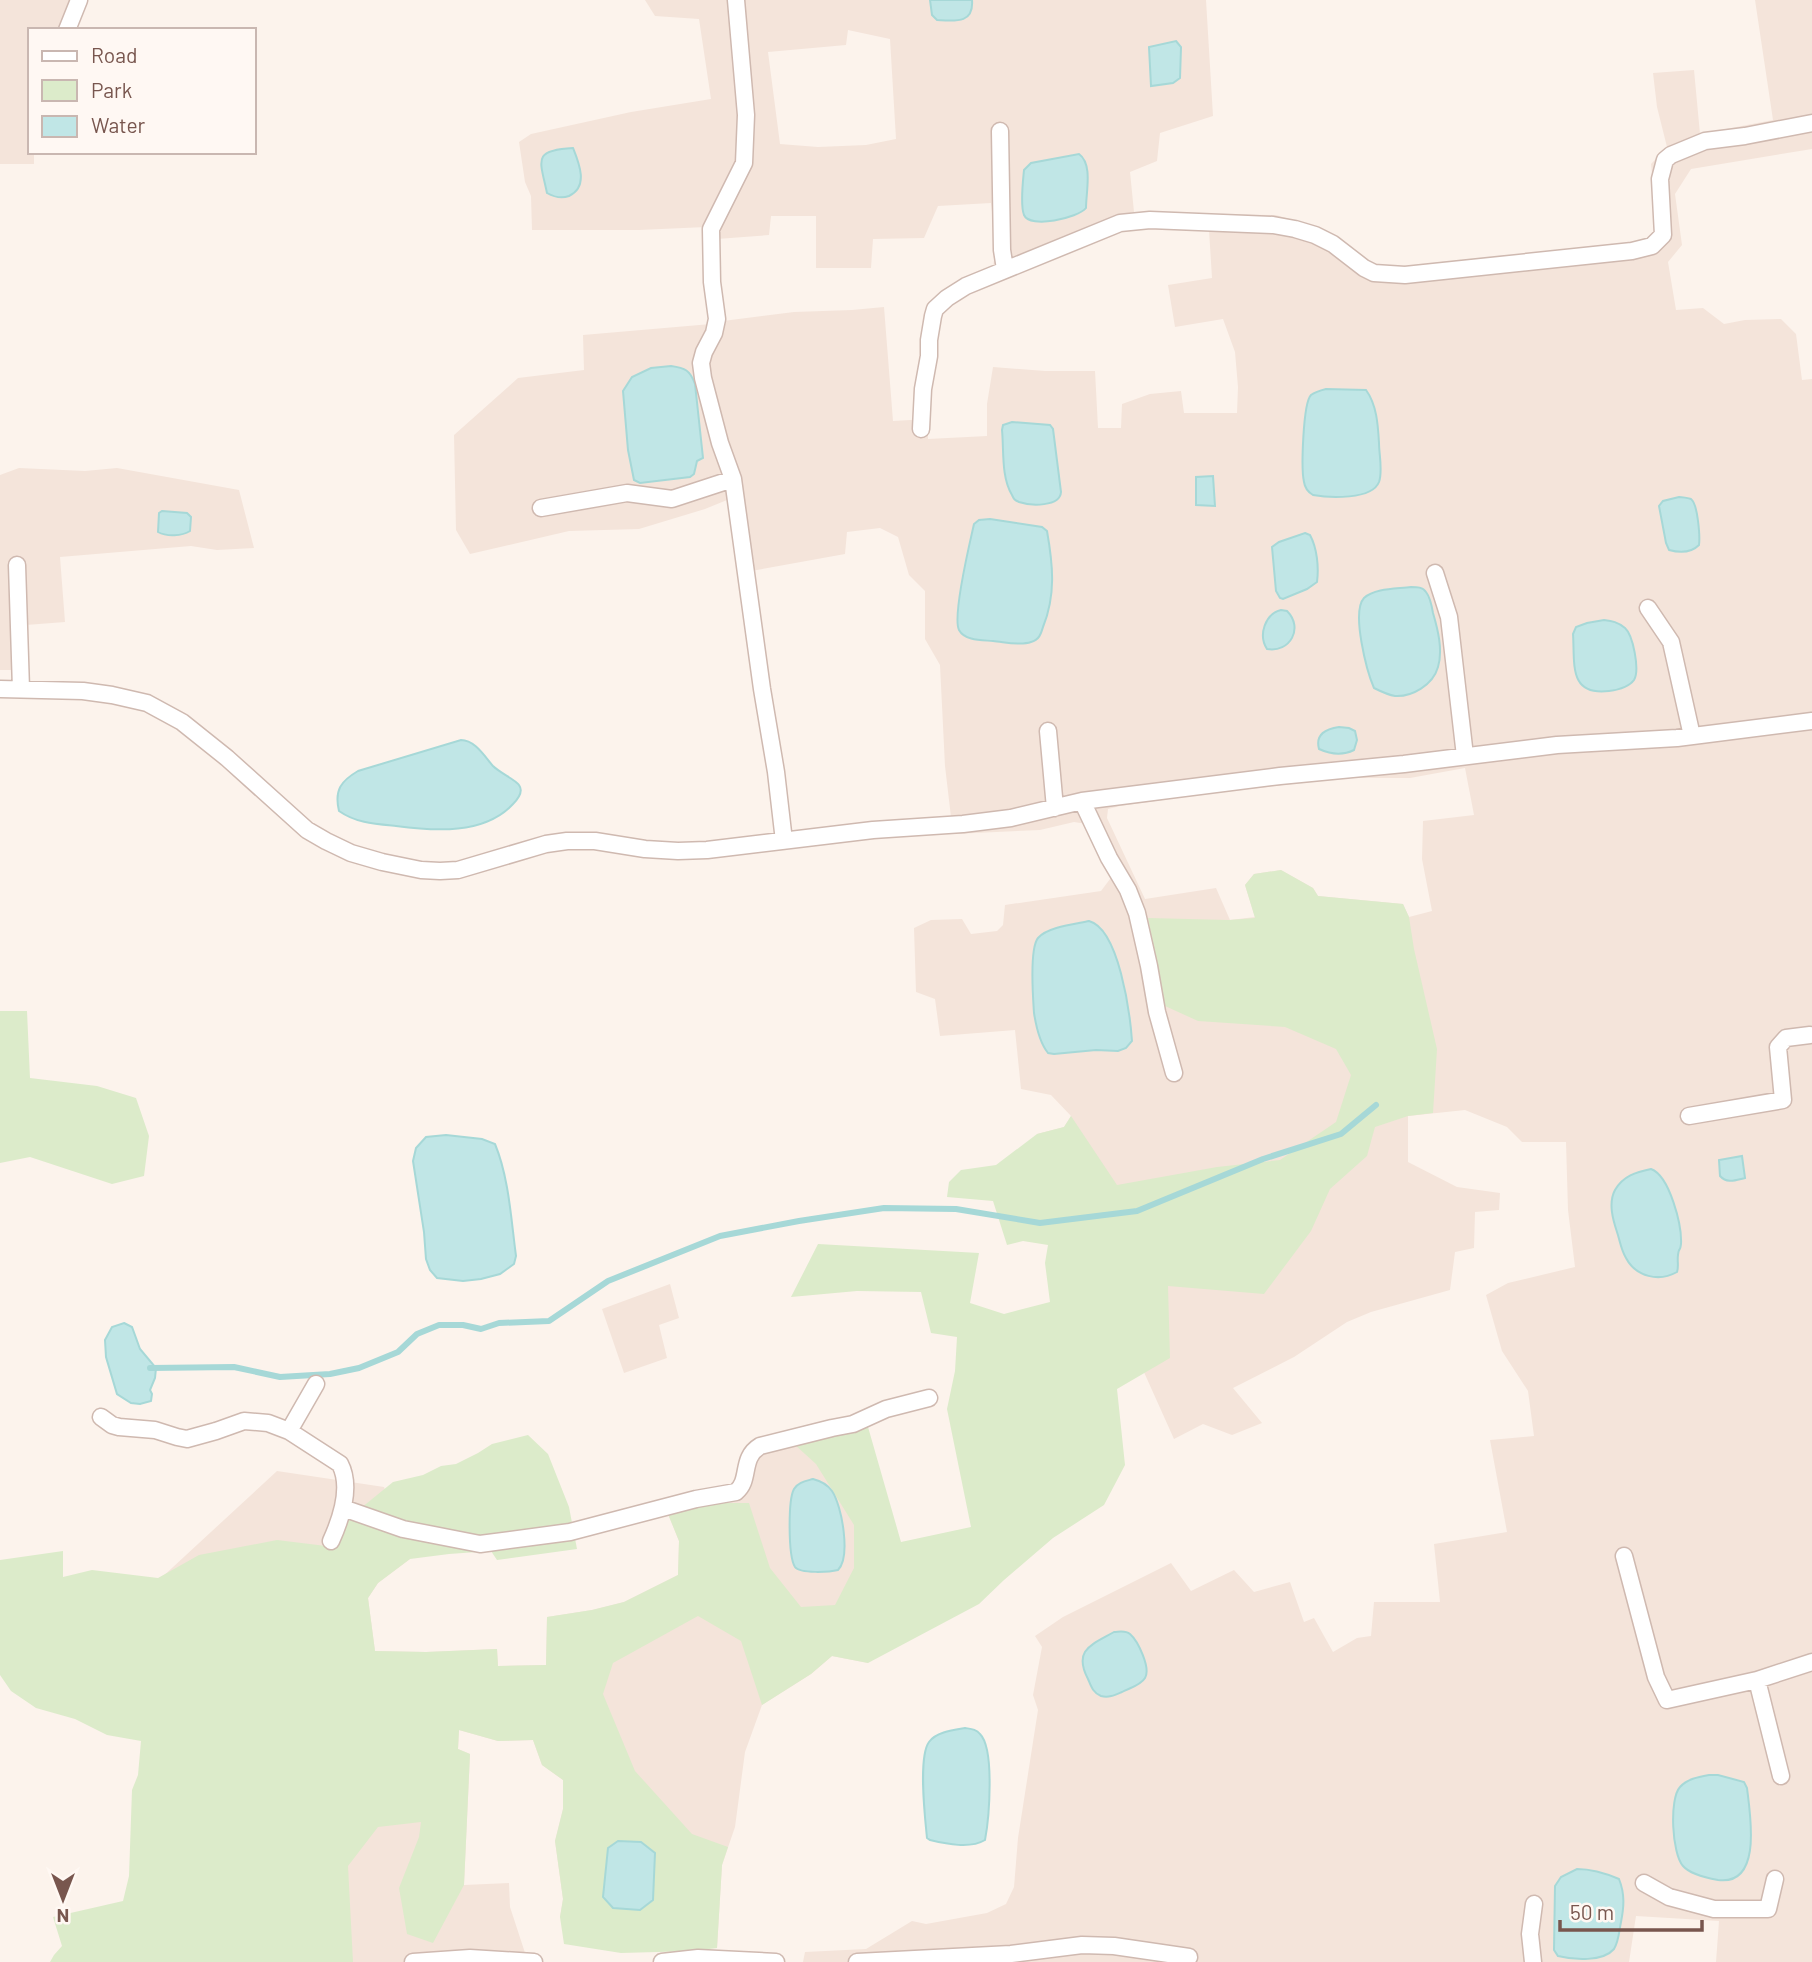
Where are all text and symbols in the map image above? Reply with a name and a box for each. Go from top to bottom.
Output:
legend [28,28,256,154]
text: Road [91,42,137,67]
text: Park [91,77,132,102]
text: Water [91,112,146,137]
north arrow [28,1864,98,1934]
scale bar [1560,1888,1702,1932]
text: 50 m [1570,1899,1614,1924]
text: N [57,1905,69,1928]

